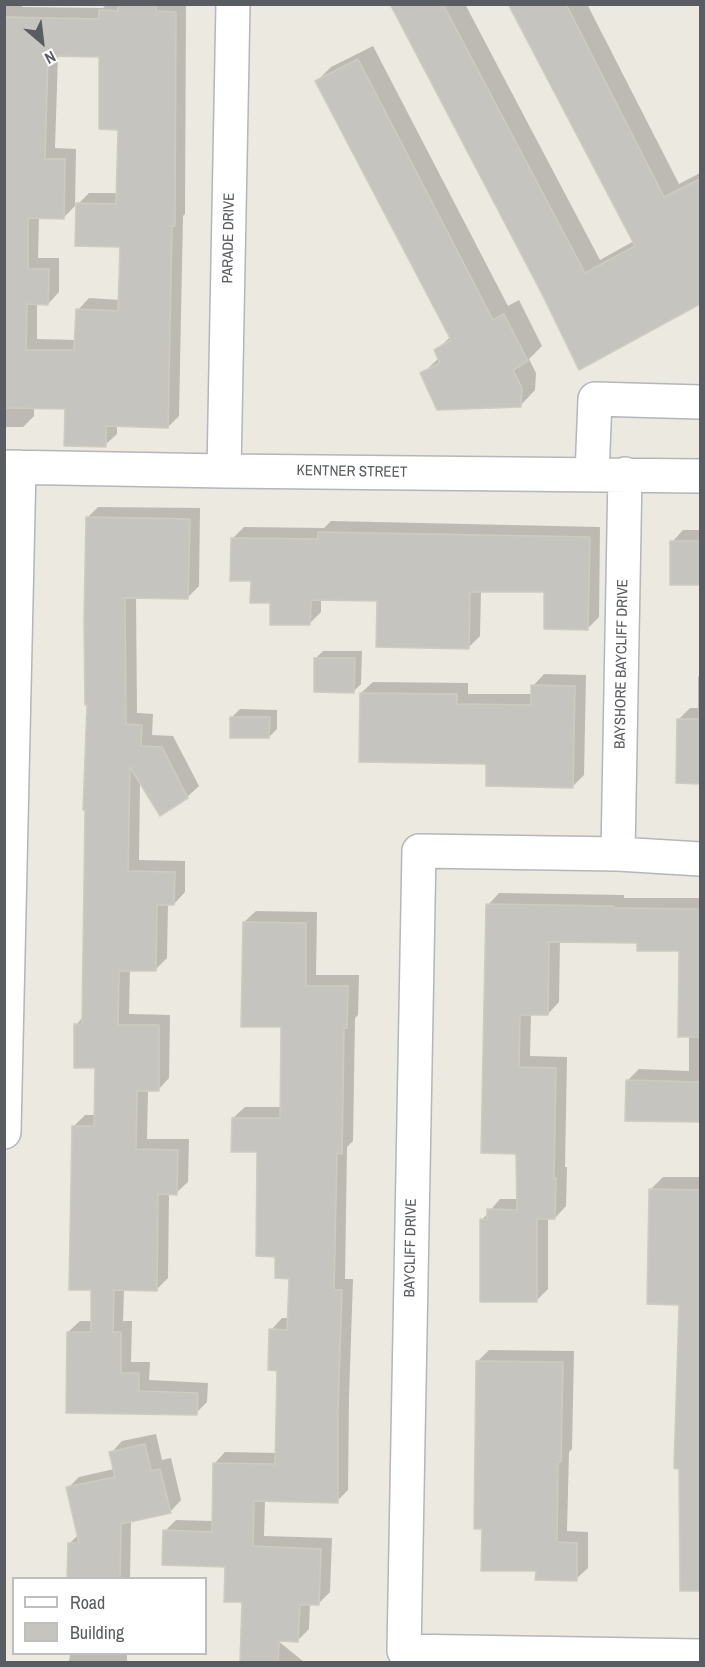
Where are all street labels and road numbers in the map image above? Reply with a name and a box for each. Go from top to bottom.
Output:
street label: PARADE DRIVE [219,193,239,283]
street label: KENTNER STREET [296,462,408,482]
street label: BAYSHORE BAYCLIFF DRIVE [612,579,632,749]
street label: BAYCLIFF DRIVE [401,1198,421,1298]

